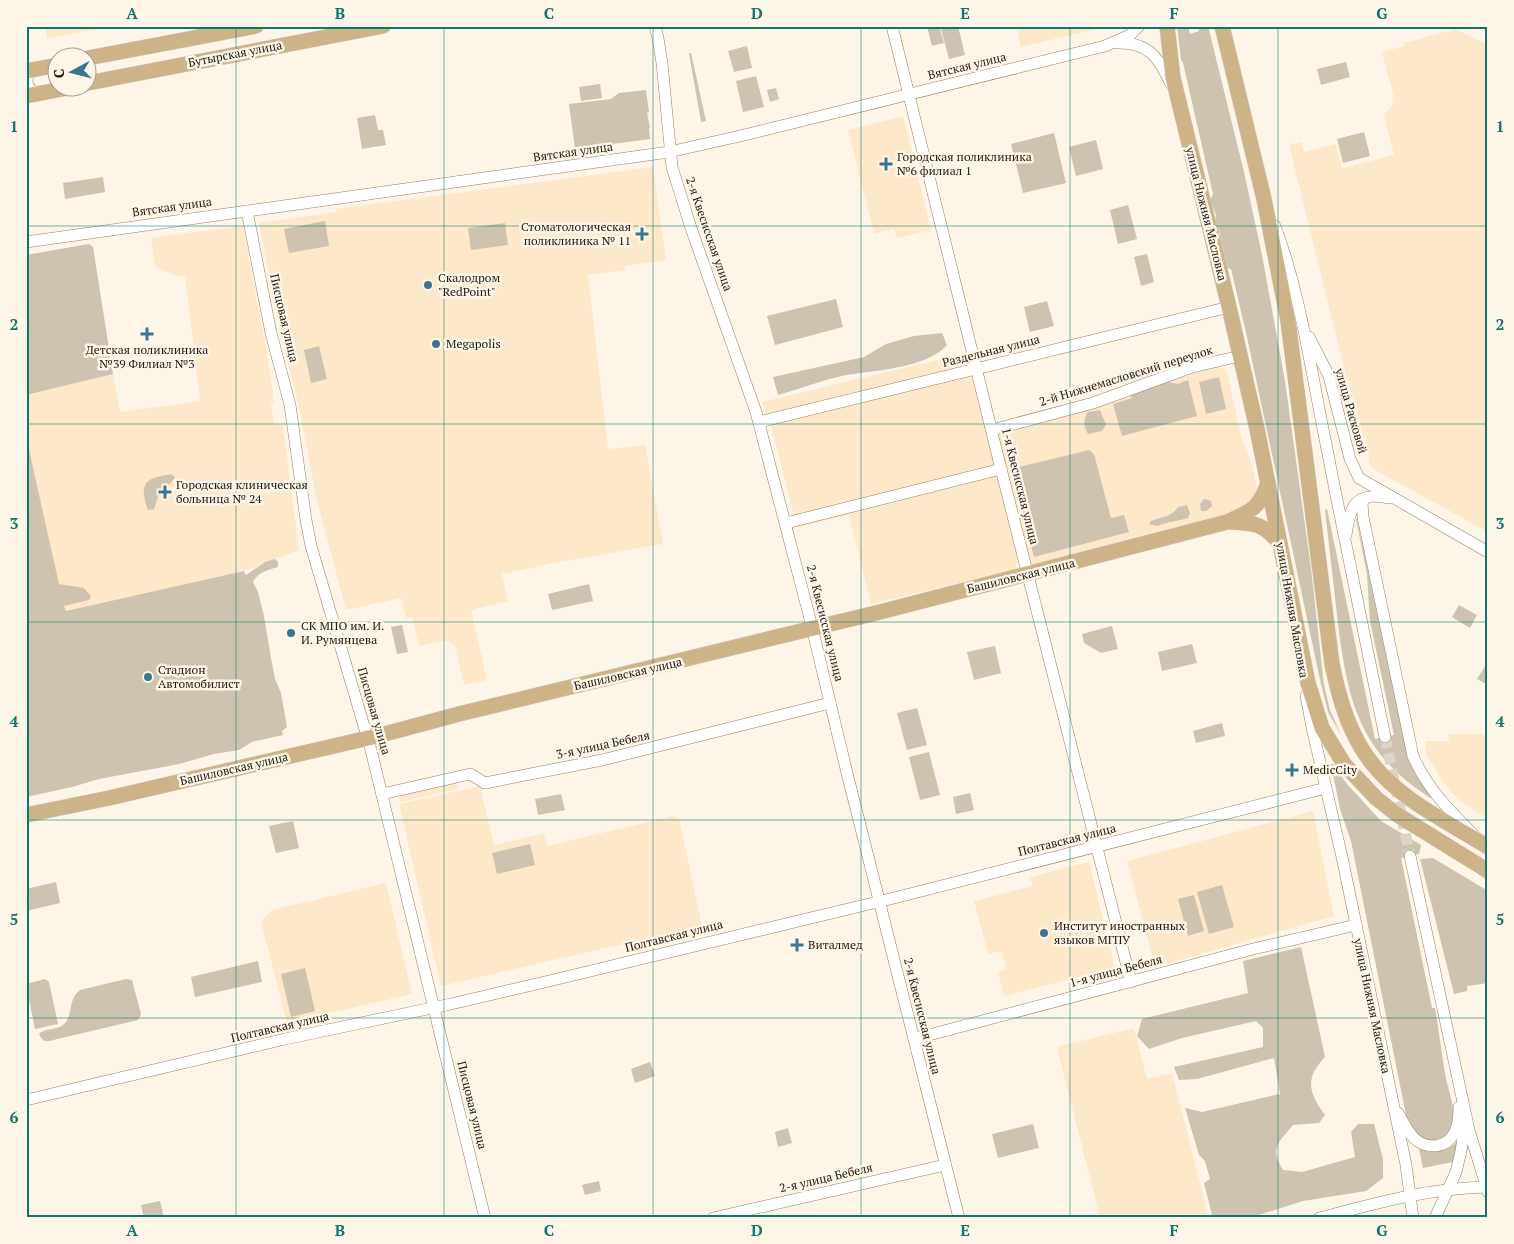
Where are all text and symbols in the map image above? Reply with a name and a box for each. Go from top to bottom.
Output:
text: A [126,2,138,24]
text: B [335,2,345,24]
text: C [544,2,554,24]
text: D [751,2,763,24]
text: E [960,2,970,24]
text: F [1169,2,1179,24]
text: G [1376,2,1388,24]
street label: Бутырская улица [187,37,283,70]
north arrow [48,48,98,98]
street label: Вятская улица [926,49,1008,82]
text: С [49,68,69,79]
text: 1 [9,115,19,137]
text: 1 [1495,115,1505,137]
street label: Вятская улица [532,138,614,165]
street label: улица Нижняя Масловка [1182,144,1230,282]
place label: Городская поликлиника №6 филиал 1 [897,149,1032,178]
marker: Городская поликлиника №6 филиал 1 [879,157,893,171]
street label: 2-я Квесисская улица [683,175,736,293]
street label: Вятская улица [131,193,213,220]
place label: Стоматологическая поликлиника № 11 [521,219,631,248]
marker: Стоматологическая поликлиника № 11 [635,227,649,241]
place label: Скалодром "RedPoint" [438,270,500,299]
street label: Писцовая улица [267,272,302,364]
marker: Скалодром "RedPoint" [422,279,434,291]
text: 2 [9,313,19,335]
text: 2 [1495,313,1505,335]
marker: Детская поликлиника №39 Филиал №3 [140,327,154,341]
street label: Раздельная улица [941,331,1041,370]
place label: Megapolis [446,336,501,351]
marker: Megapolis [430,338,442,350]
place label: Детская поликлиника №39 Филиал №3 [86,342,208,371]
street label: 2-й Нижнемасловский переулок [1037,342,1215,409]
street label: улица Расковой [1332,365,1371,455]
street label: 1-я Квесисская улица [999,426,1042,546]
place label: Городская клиническая больница № 24 [176,477,308,506]
marker: Городская клиническая больница № 24 [158,485,172,499]
text: 3 [9,512,19,534]
text: 3 [1495,512,1505,534]
street label: улица Нижняя Масловка [1273,540,1312,679]
street label: Башиловская улица [965,555,1076,596]
street label: 2-я Квесисская улица [804,563,847,683]
place label: СК МПО им. И. И. Румянцева [301,618,384,647]
marker: СК МПО им. И. И. Румянцева [285,627,297,639]
street label: Башиловская улица [572,654,683,693]
place label: Стадион Автомобилист [158,662,240,691]
street label: Писцовая улица [355,665,394,756]
marker: Стадион Автомобилист [142,671,154,683]
text: 4 [9,710,19,732]
text: 4 [1495,710,1505,732]
street label: 3-я улица Бебеля [555,727,651,762]
street label: Башиловская улица [178,749,289,788]
place label: MedicCity [1303,762,1358,777]
marker: MedicCity [1285,763,1299,777]
street label: Полтавская улица [1016,820,1117,859]
text: 5 [9,908,19,930]
text: 5 [1495,908,1505,930]
street label: Полтавская улица [623,916,724,955]
place label: Институт иностранных языков МГПУ [1054,918,1186,947]
marker: Институт иностранных языков МГПУ [1038,927,1050,939]
street label: улица Нижняя Масловка [1351,936,1394,1075]
place label: Виталмед [808,937,863,952]
marker: Виталмед [790,938,804,952]
street label: 1-я улица Бебеля [1068,951,1164,990]
street label: 2-я Квесисская улица [901,956,944,1076]
street label: Полтавская улица [229,1008,330,1045]
street label: Писцовая улица [454,1059,491,1151]
text: 6 [9,1106,19,1128]
text: 6 [1495,1106,1505,1128]
street label: 2-я улица Бебеля [778,1159,874,1196]
text: A [126,1219,138,1241]
text: B [335,1219,345,1241]
text: C [544,1219,554,1241]
text: D [751,1219,763,1241]
text: E [960,1219,970,1241]
text: F [1169,1219,1179,1241]
text: G [1376,1219,1388,1241]

